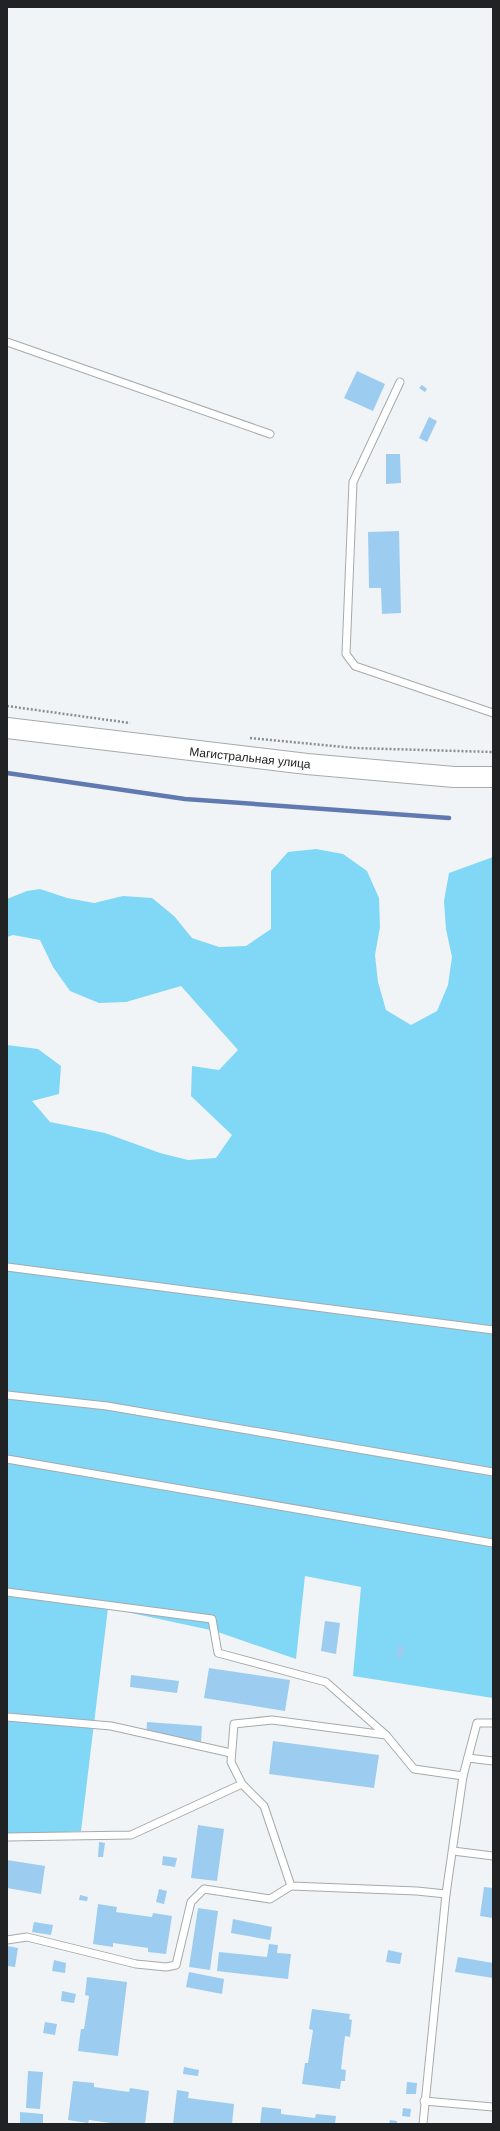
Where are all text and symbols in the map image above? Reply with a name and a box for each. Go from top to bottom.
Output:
street label: Магистральная улица [189,744,312,772]

